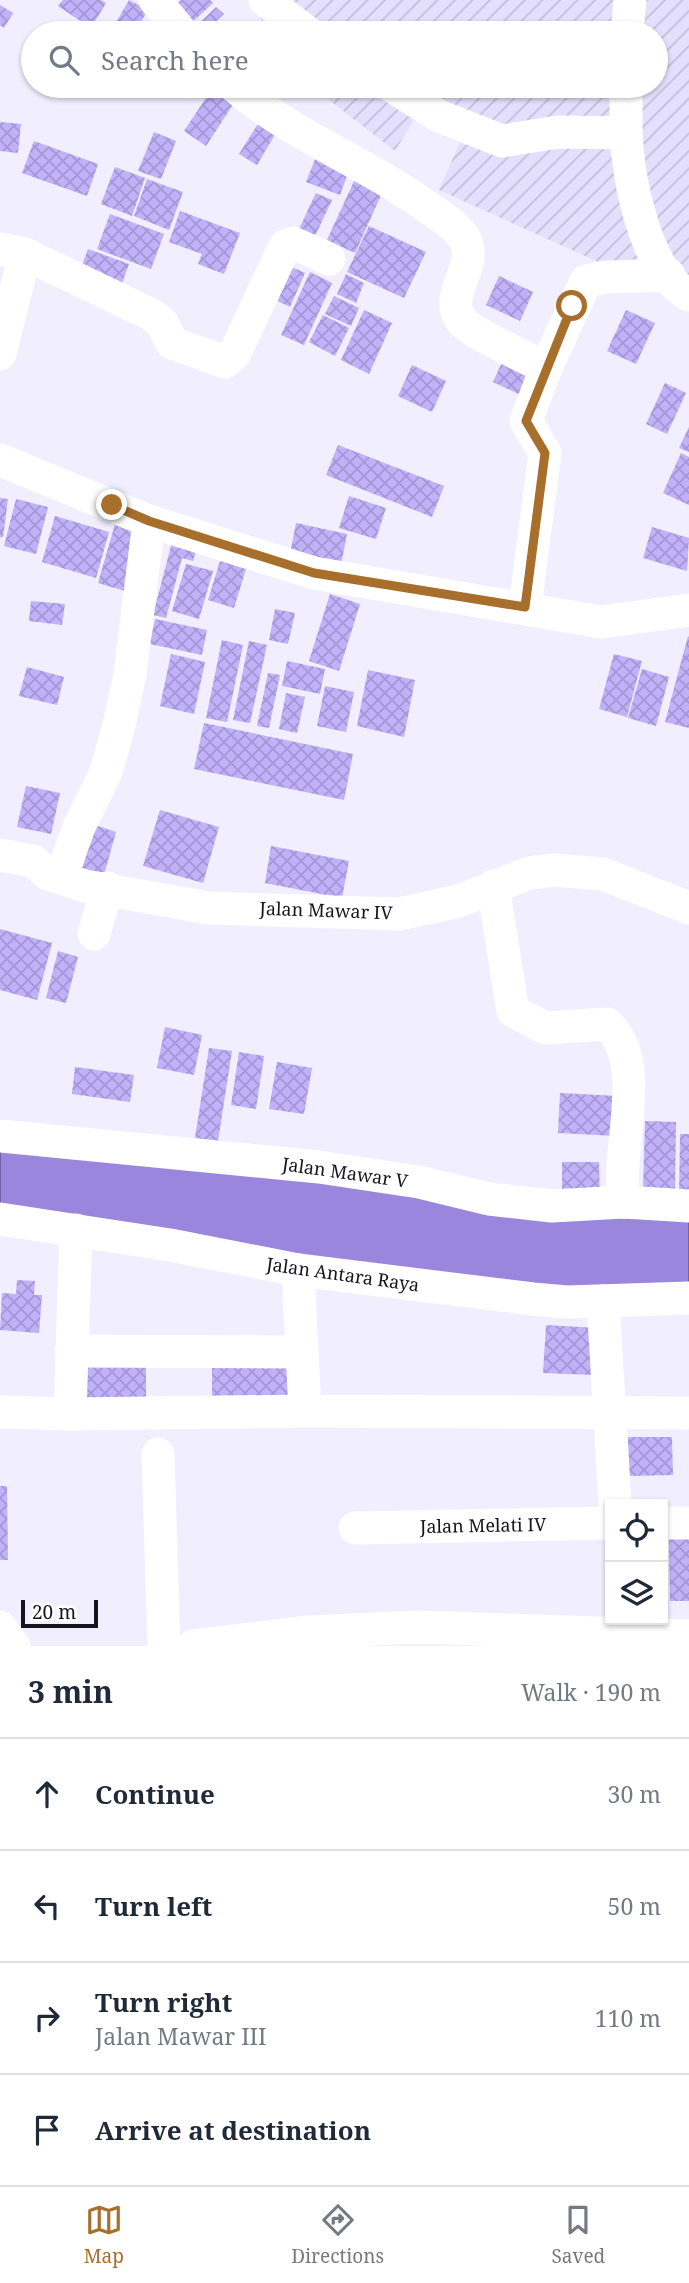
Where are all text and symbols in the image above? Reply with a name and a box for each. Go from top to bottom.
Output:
search box [21,21,668,98]
icon: search [45,41,83,79]
text: Search here [101,42,249,78]
route start [556,290,587,321]
route end [96,489,127,520]
street label: Jalan Mawar IV [258,896,394,924]
street label: Jalan Mawar V [280,1151,410,1193]
street label: Jalan Antara Raya [264,1251,421,1297]
map controls [605,1499,668,1625]
button: locate [605,1499,668,1562]
street label: Jalan Melati IV [419,1512,547,1538]
button: layers [605,1562,668,1625]
scale bar [21,1597,98,1629]
text: 20 m [32,1599,76,1625]
text: 3 min [28,1671,113,1712]
text: Walk · 190 m [521,1676,661,1708]
icon: ahead [28,1775,66,1813]
text: Continue [95,1776,215,1812]
text: 30 m [608,1778,661,1810]
icon: left [28,1887,66,1925]
text: Turn left [95,1888,212,1924]
text: 50 m [608,1890,661,1922]
text: Turn right [95,1984,232,2020]
icon: right [28,1999,66,2037]
text: 110 m [595,2002,661,2034]
text: Jalan Mawar III [95,2020,267,2052]
icon: arrive [28,2111,66,2149]
text: Arrive at destination [95,2112,371,2148]
tab: Map [84,2201,124,2269]
tab: Directions [291,2201,384,2269]
tab: Saved [551,2201,605,2269]

